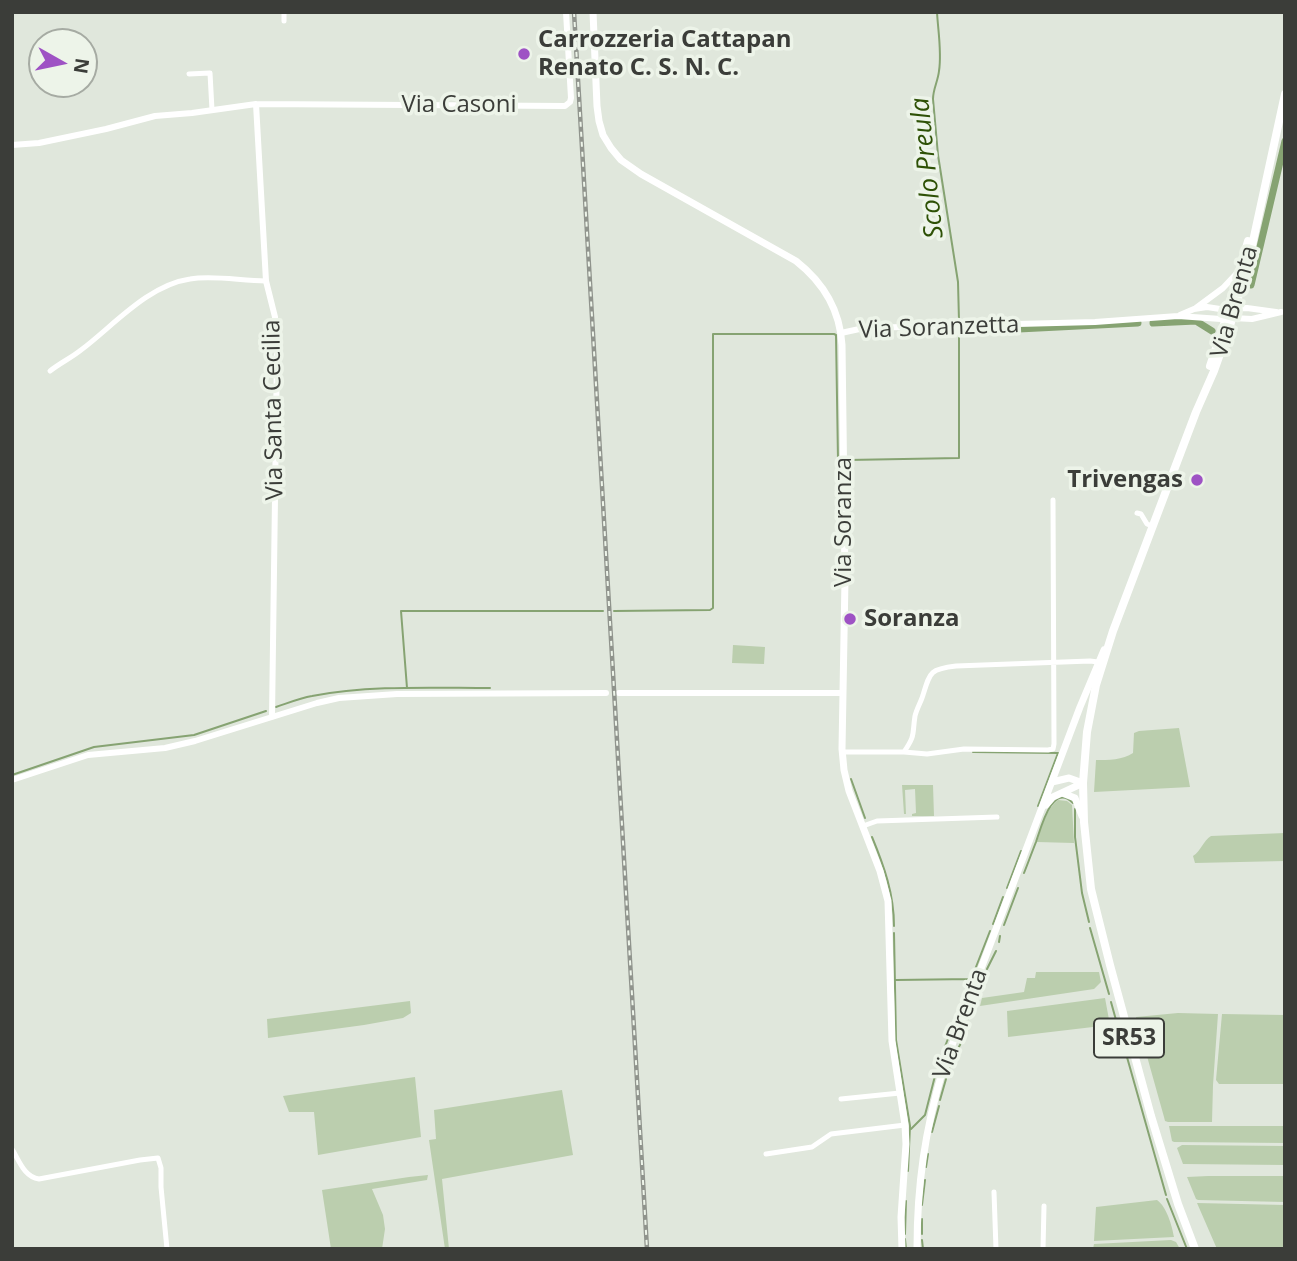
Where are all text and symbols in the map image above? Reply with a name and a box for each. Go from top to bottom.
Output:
place label: Carrozzeria Cattapan Renato C. S. N. C. [538,26,792,82]
north arrow [28,28,98,98]
marker: Carrozzeria Cattapan Renato C. S. N. C. [516,46,532,62]
text: N [68,56,96,76]
street label: Via Casoni [401,91,517,119]
water label: Scolo Preula [905,96,951,240]
street label: Via Brenta [1205,243,1265,361]
street label: Via Soranzetta [858,311,1020,345]
street label: Via Santa Cecilia [258,319,290,501]
street label: Via Soranza [830,457,858,587]
place label: Trivengas [1067,466,1183,494]
marker: Trivengas [1189,472,1205,488]
place label: Soranza [864,605,959,633]
marker: Soranza [842,611,858,627]
street label: Via Brenta [928,965,994,1083]
road number: SR53 [1094,1018,1164,1058]

